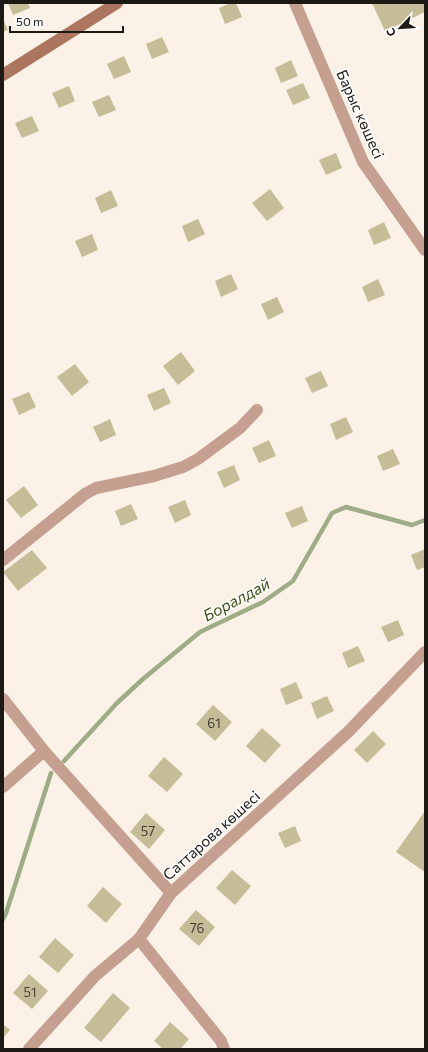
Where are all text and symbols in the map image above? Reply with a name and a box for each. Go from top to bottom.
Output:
scale bar [10,8,123,34]
north arrow [380,8,420,48]
text: 50 m [16,14,44,28]
text: С [383,26,398,39]
street label: Барыс көшесі [333,67,389,161]
water label: Боралдай [199,573,273,625]
house number: 61 [207,715,221,731]
street label: Саттарова көшесі [159,787,263,883]
house number: 57 [141,823,155,839]
house number: 76 [190,920,204,936]
house number: 51 [23,984,37,1000]

